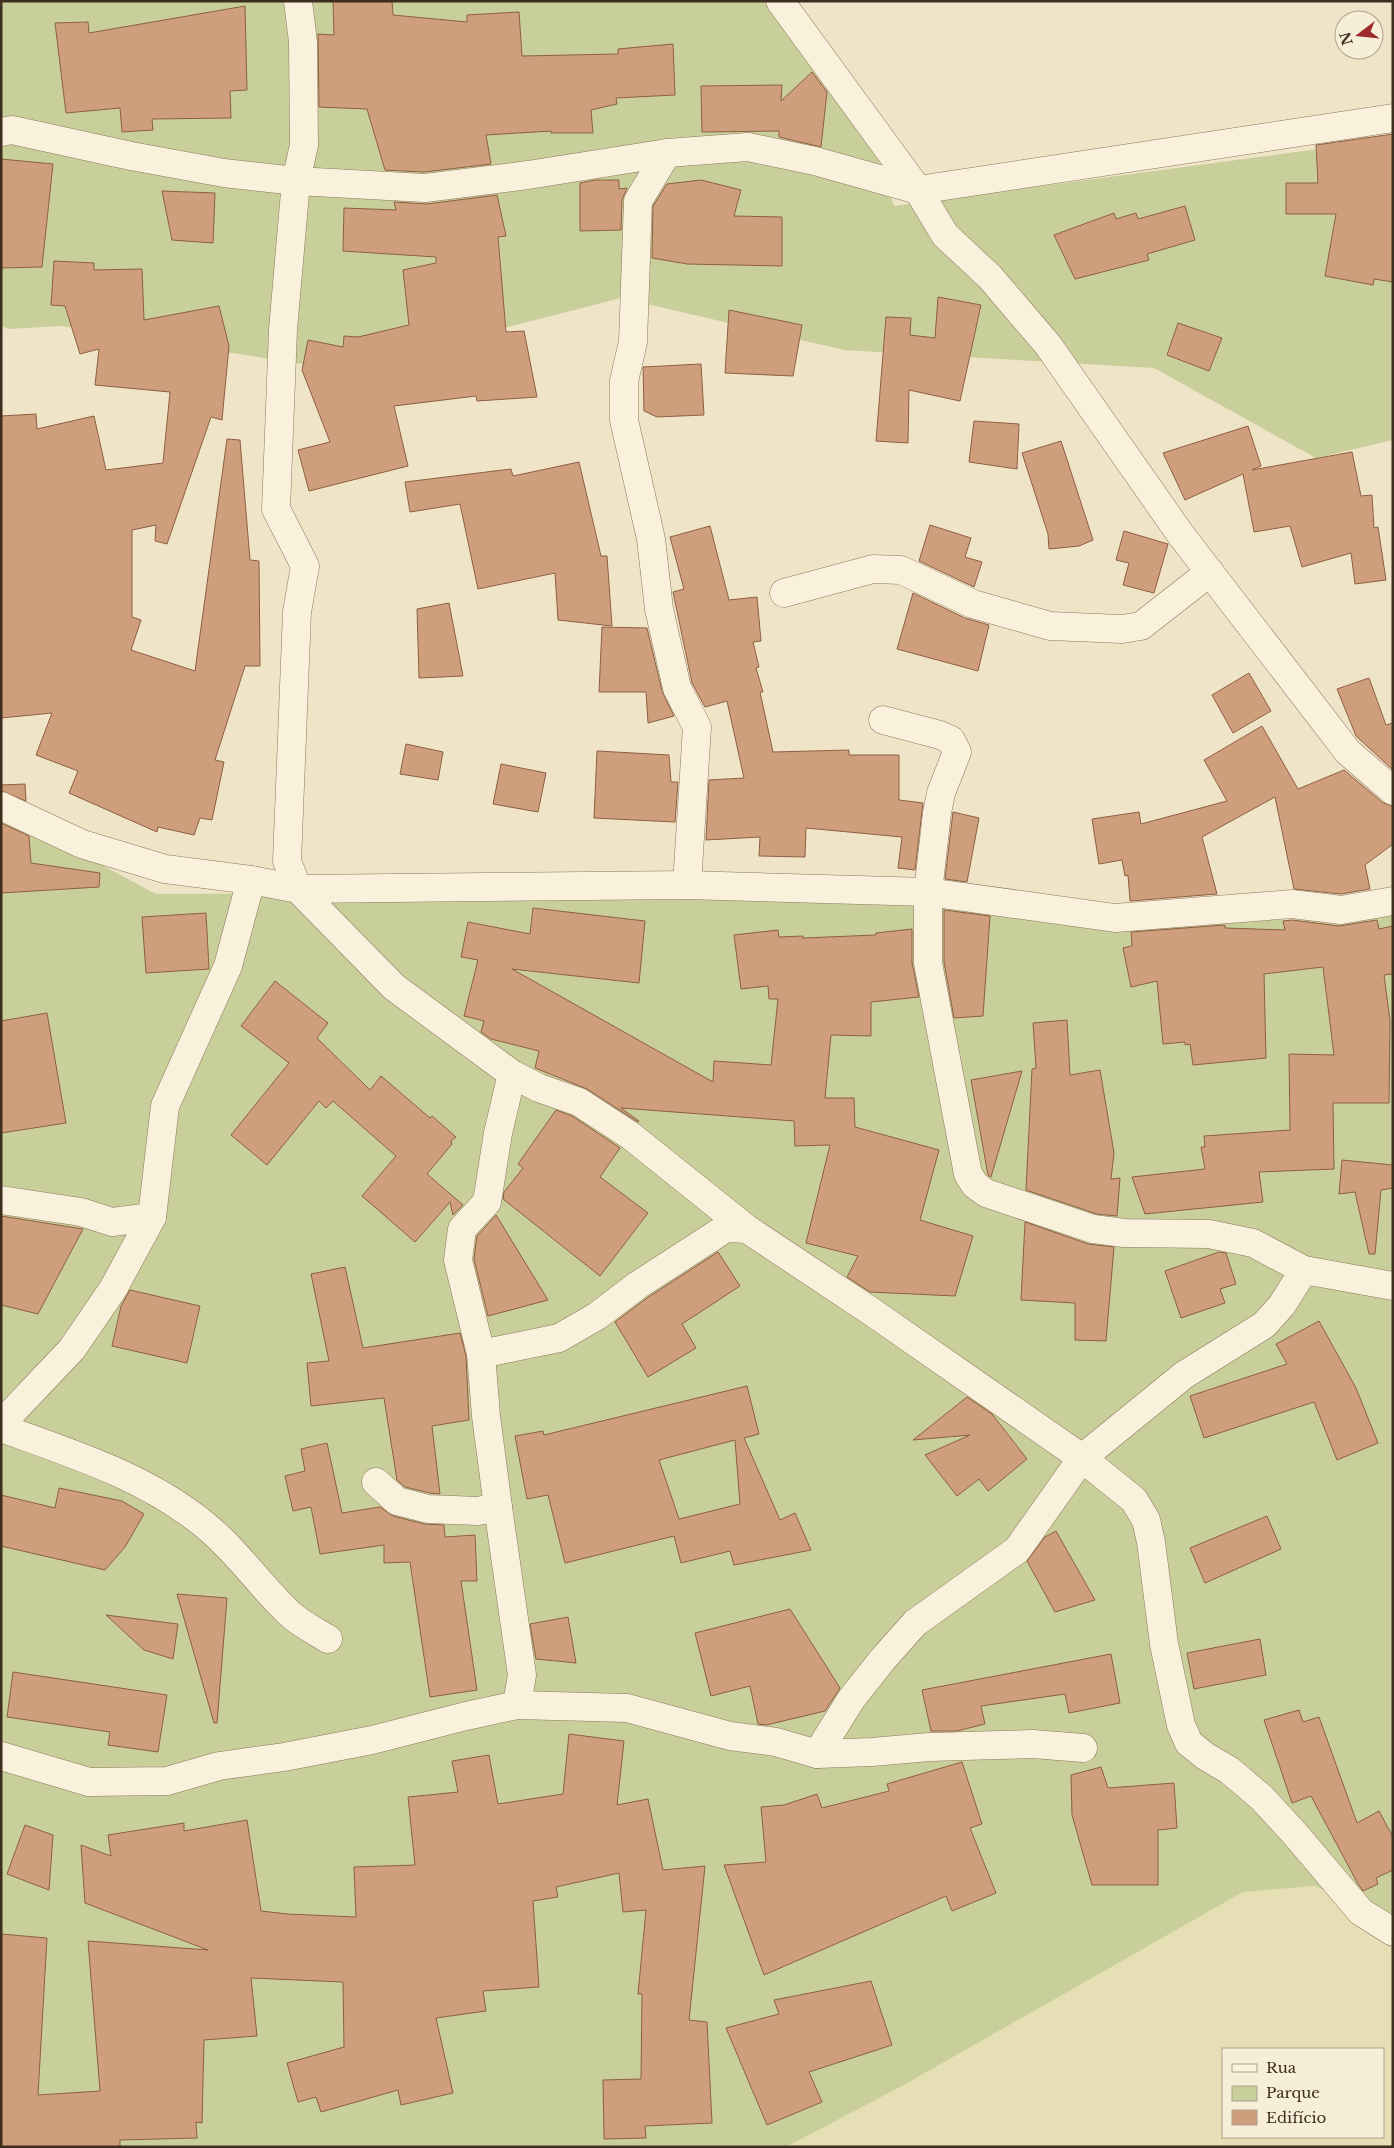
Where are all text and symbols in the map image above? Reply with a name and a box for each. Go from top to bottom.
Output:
north arrow [1334,10,1384,60]
text: N [1336,30,1357,47]
legend [1222,2048,1384,2138]
text: Rua [1266,2058,1297,2077]
text: Parque [1266,2083,1320,2102]
text: Edifício [1266,2108,1327,2127]

